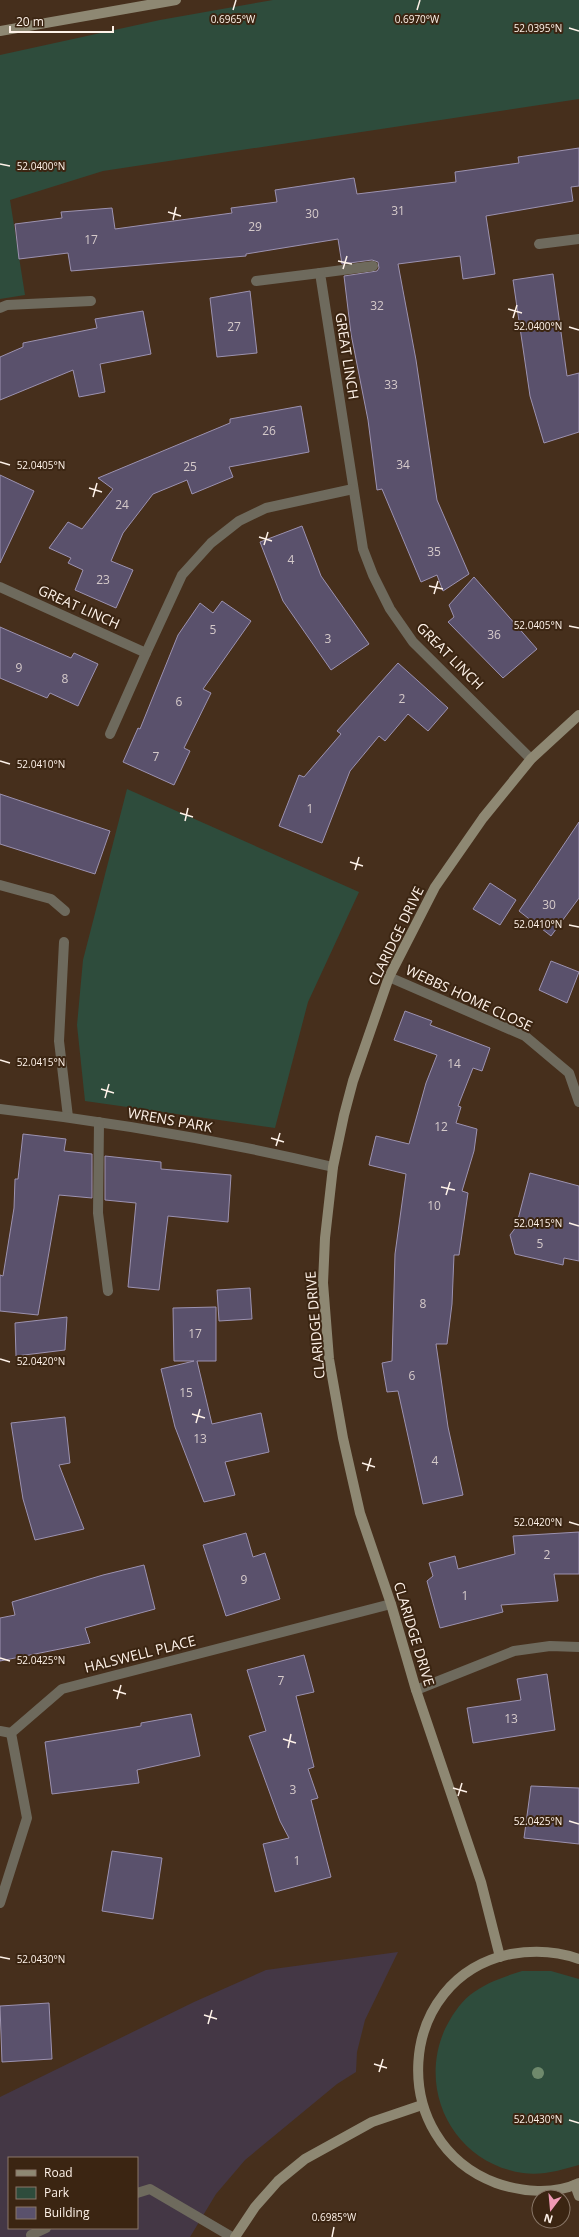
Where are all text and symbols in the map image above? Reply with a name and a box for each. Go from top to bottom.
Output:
scale bar [10,8,113,34]
text: 0.6965°W [211,12,256,26]
text: 0.6970°W [395,12,440,26]
text: 20 m [16,13,44,30]
text: 52.0395°N [514,21,562,35]
text: 52.0400°N [17,159,65,173]
house number: 31 [391,202,405,219]
house number: 30 [305,205,319,222]
house number: 29 [248,218,262,235]
house number: 17 [84,231,98,248]
house number: 32 [370,297,384,314]
street label: GREAT LINCH [331,311,364,401]
house number: 27 [227,318,241,335]
text: 52.0400°N [514,319,562,333]
house number: 33 [384,376,398,393]
house number: 26 [262,422,276,439]
house number: 34 [396,456,410,473]
text: 52.0405°N [17,458,65,472]
house number: 25 [183,458,197,475]
house number: 24 [115,496,129,513]
house number: 35 [427,543,441,560]
house number: 4 [288,551,295,568]
house number: 23 [96,571,110,588]
street label: GREAT LINCH [35,580,123,633]
street label: GREAT LINCH [413,618,488,693]
text: 52.0405°N [514,618,562,632]
house number: 5 [210,621,217,638]
house number: 36 [487,626,501,643]
house number: 3 [325,630,332,647]
house number: 9 [16,659,23,676]
house number: 8 [62,670,69,687]
house number: 2 [399,690,406,707]
house number: 6 [176,693,183,710]
house number: 7 [153,748,160,765]
text: 52.0410°N [17,757,65,771]
house number: 1 [307,800,313,817]
street label: CLARIDGE DRIVE [363,883,428,989]
house number: 30 [542,896,556,913]
text: 52.0410°N [514,917,562,931]
street label: WEBBS HOME CLOSE [403,960,536,1035]
text: 52.0415°N [17,1055,65,1069]
house number: 14 [447,1055,461,1072]
street label: WRENS PARK [126,1103,214,1136]
house number: 12 [434,1118,448,1135]
house number: 10 [427,1197,441,1214]
text: 52.0415°N [514,1216,562,1230]
house number: 5 [537,1235,544,1252]
street label: CLARIDGE DRIVE [300,1270,329,1380]
house number: 8 [420,1295,427,1312]
house number: 17 [188,1325,202,1342]
text: 52.0420°N [17,1354,65,1368]
house number: 6 [409,1367,416,1384]
house number: 15 [179,1384,193,1401]
house number: 13 [193,1430,207,1447]
house number: 4 [432,1452,439,1469]
text: 52.0420°N [514,1515,562,1529]
house number: 2 [544,1546,551,1563]
house number: 9 [241,1571,248,1588]
street label: CLARIDGE DRIVE [390,1579,439,1688]
house number: 1 [462,1587,468,1604]
street label: HALSWELL PLACE [82,1630,198,1677]
text: 52.0425°N [17,1653,65,1667]
house number: 7 [278,1672,285,1689]
house number: 13 [504,1710,518,1727]
house number: 3 [290,1781,297,1798]
text: 52.0425°N [514,1814,562,1828]
house number: 1 [294,1852,300,1869]
text: 52.0430°N [17,1952,65,1966]
text: 52.0430°N [514,2112,562,2126]
legend [8,2157,138,2229]
text: Road [44,2164,73,2181]
text: Park [44,2184,70,2201]
north arrow [531,2189,571,2229]
text: Building [44,2204,90,2221]
text: 0.6985°W [312,2210,357,2224]
text: N [542,2211,554,2228]

